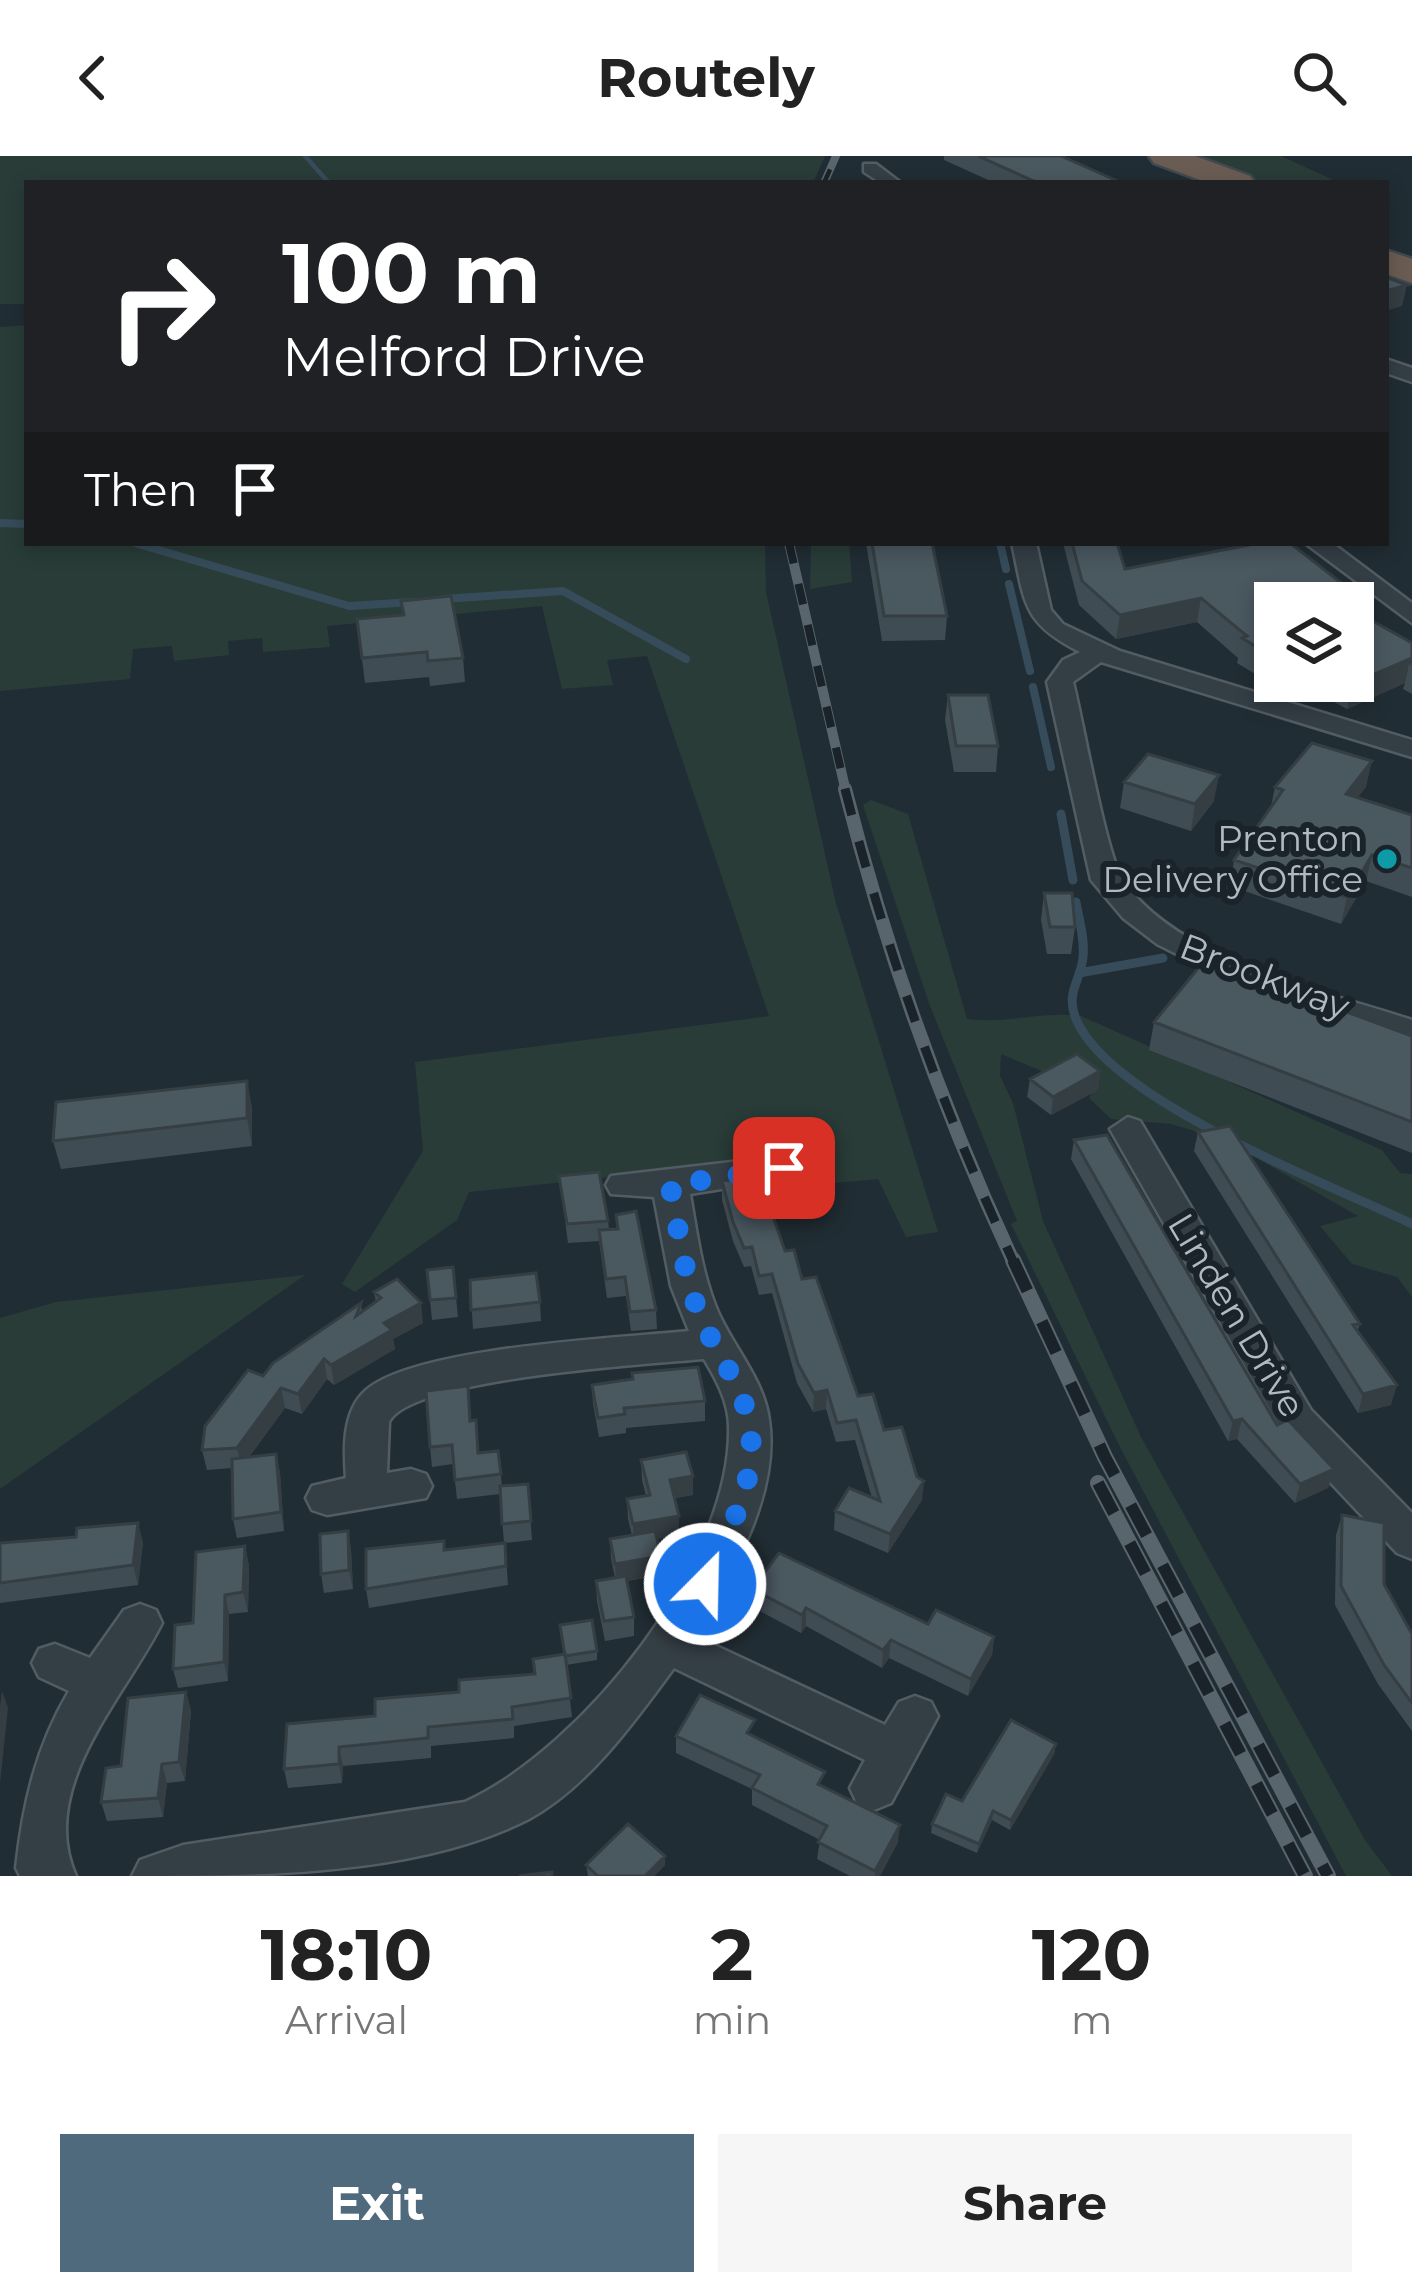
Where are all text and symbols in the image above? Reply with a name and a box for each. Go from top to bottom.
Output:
icon: back [60,45,126,111]
text: Routely [597,45,815,111]
icon: search [1286,45,1352,111]
text: 100 m [282,222,541,324]
icon: right [84,228,240,384]
text: Melford Drive [282,324,646,390]
icon: arrive [222,456,288,522]
text: Then [84,462,198,517]
map controls [1254,582,1374,702]
button: layers [1254,582,1374,702]
place label: Prenton Delivery Office [1102,816,1363,901]
marker: Prenton Delivery Office [1374,846,1400,872]
street label: Brookway [1174,924,1356,1029]
pin [733,1117,835,1219]
icon: arrive [751,1135,817,1201]
street label: Linden Drive [1159,1205,1315,1425]
position arrow [642,1521,768,1647]
text: 18:10 [261,1910,432,1998]
text: 2 [711,1910,753,1998]
text: 120 [1032,1910,1151,1998]
text: Arrival [285,1996,408,2044]
text: min [693,1996,771,2044]
text: m [1071,1996,1112,2044]
button: Exit [60,2134,694,2272]
button: Share [718,2134,1352,2272]

